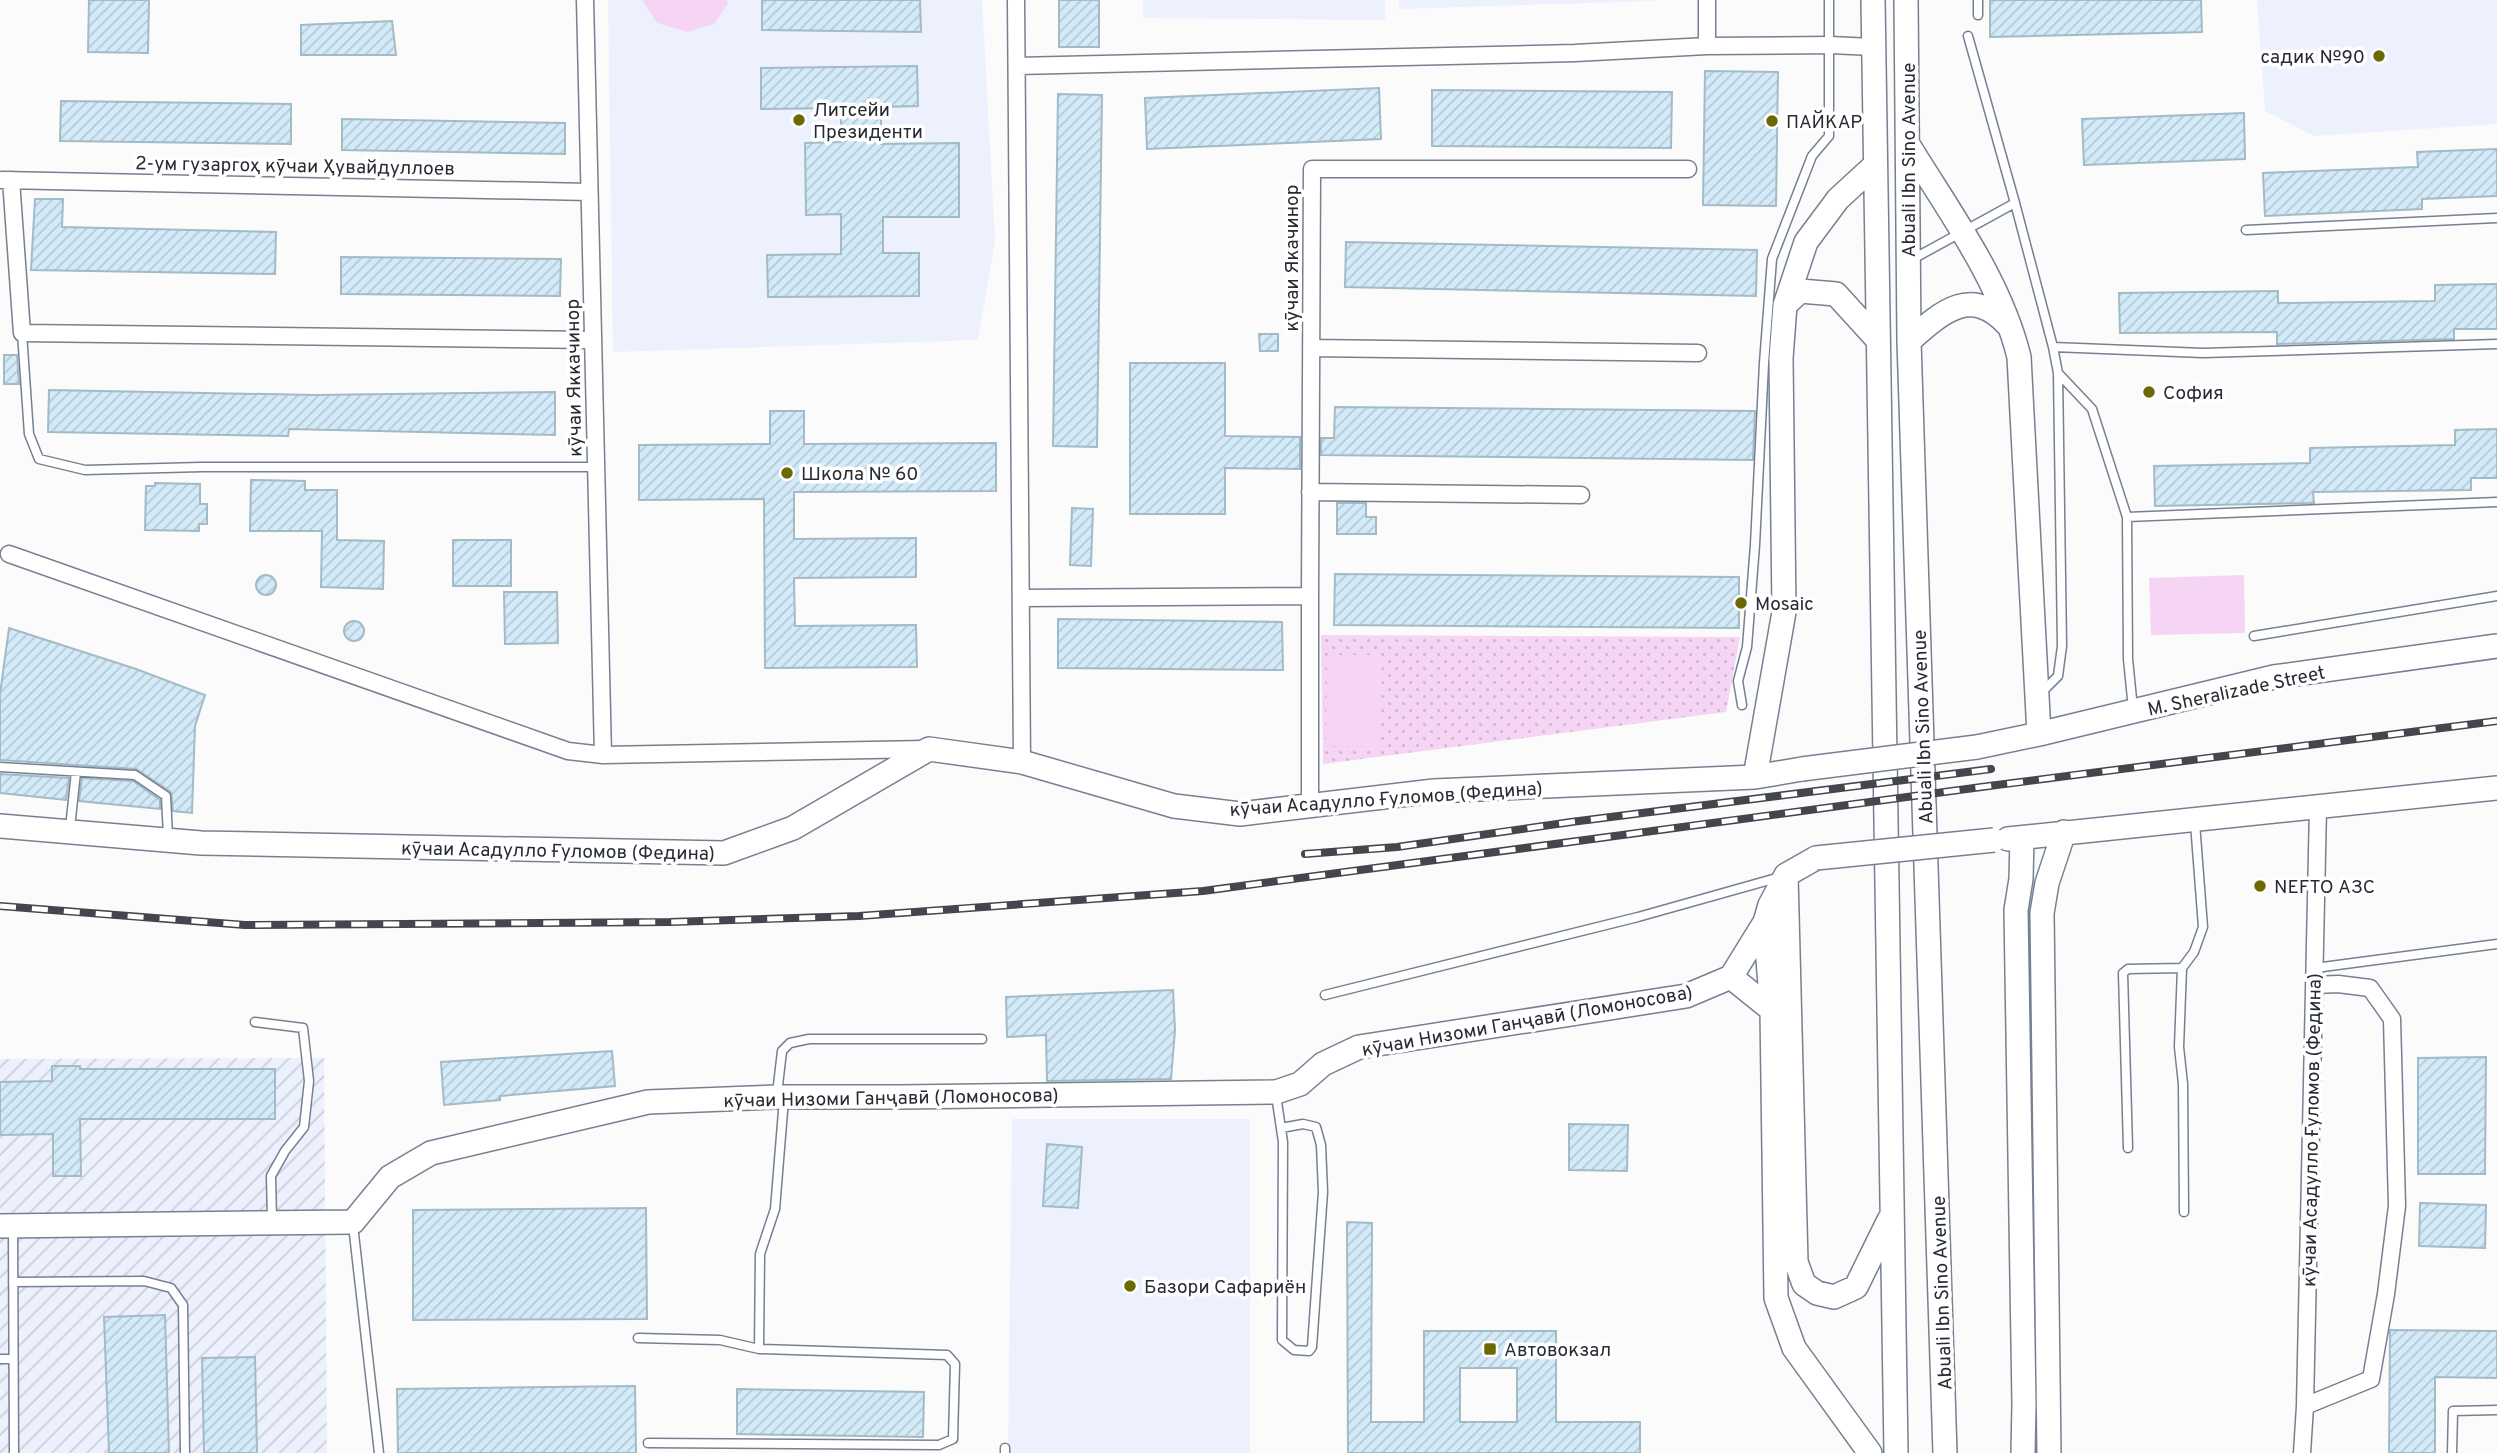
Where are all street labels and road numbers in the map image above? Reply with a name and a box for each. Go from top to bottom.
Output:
street label: Abuali Ibn Sino Avenue [1898,63,1922,257]
street label: 2-ум гузаргоҳ кӯчаи Ҳувайдуллоев [135,152,455,182]
street label: кӯчаи Якачинор [1281,184,1305,332]
street label: кӯчаи Яккачинор [562,299,588,457]
street label: Abuali Ibn Sino Avenue [1909,629,1939,825]
street label: M. Sheralizade Street [2145,661,2327,723]
street label: кӯчаи Асадулло Ғуломов (Федина) [1229,777,1544,823]
street label: кӯчаи Асадулло Ғуломов (Федина) [401,837,715,867]
street label: кӯчаи Асадулло Ғуломов (Федина) [2298,973,2328,1287]
street label: кӯчаи Низоми Ганҷавӣ (Ломоносова) [1360,981,1695,1063]
street label: кӯчаи Низоми Ганҷавӣ (Ломоносова) [723,1084,1059,1114]
street label: Abuali Ibn Sino Avenue [1928,1195,1958,1391]

